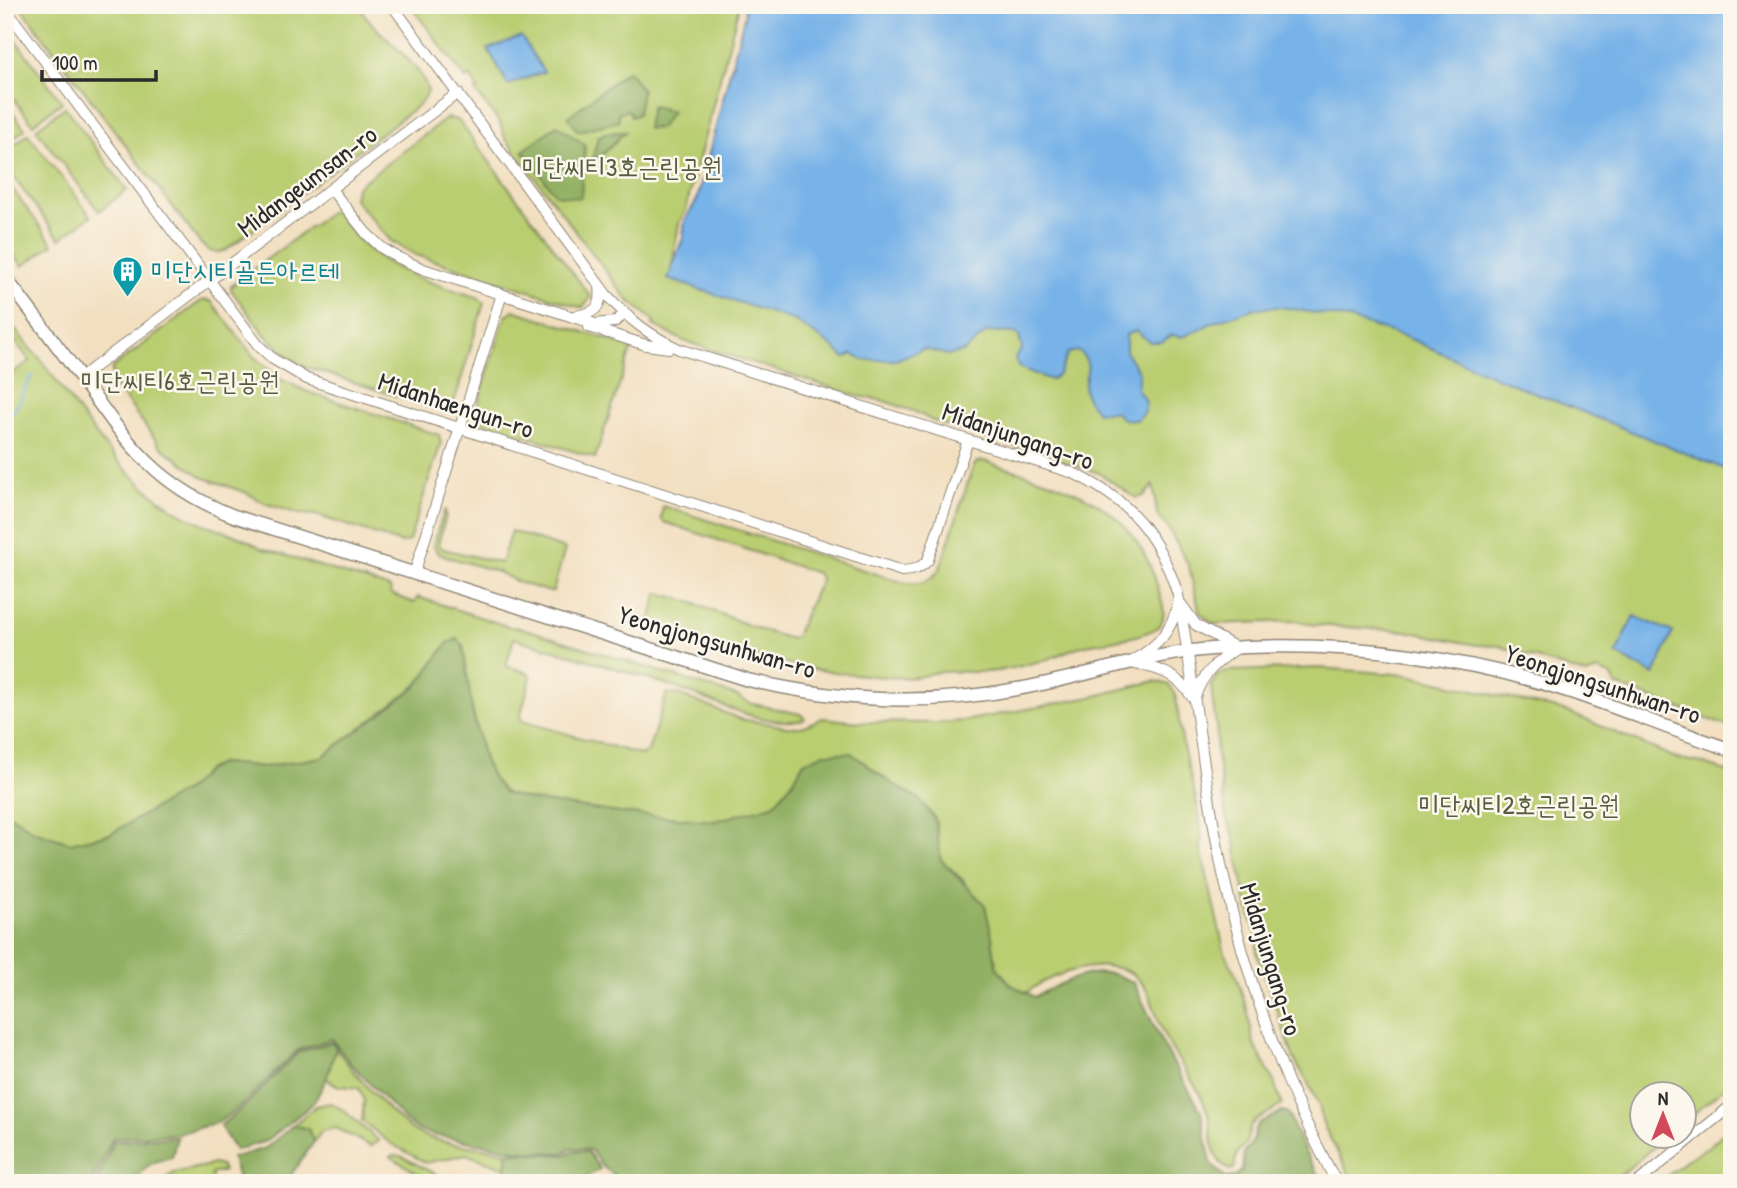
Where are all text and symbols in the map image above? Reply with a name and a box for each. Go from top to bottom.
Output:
scale bar [42,38,156,82]
text: 100 m [52,48,98,77]
street label: Midangeumsan-ro [230,117,384,245]
park label: 미단씨티3호근린공원 [522,149,722,184]
place label: 미단시티골든아르테 [151,253,339,288]
building icon: 미단시티골든아르테 [111,254,145,298]
park label: 미단씨티6호근린공원 [81,363,279,398]
street label: Midanhaengun-ro [374,363,538,446]
street label: Midanjungang-ro [938,393,1098,478]
street label: Yeongjongsunhwan-ro [614,597,820,686]
street label: Yeongjongsunhwan-ro [1501,635,1705,732]
park label: 미단씨티2호근린공원 [1419,787,1619,822]
street label: Midanjungang-ro [1232,878,1311,1039]
north arrow [1628,1080,1698,1150]
text: N [1658,1085,1668,1111]

